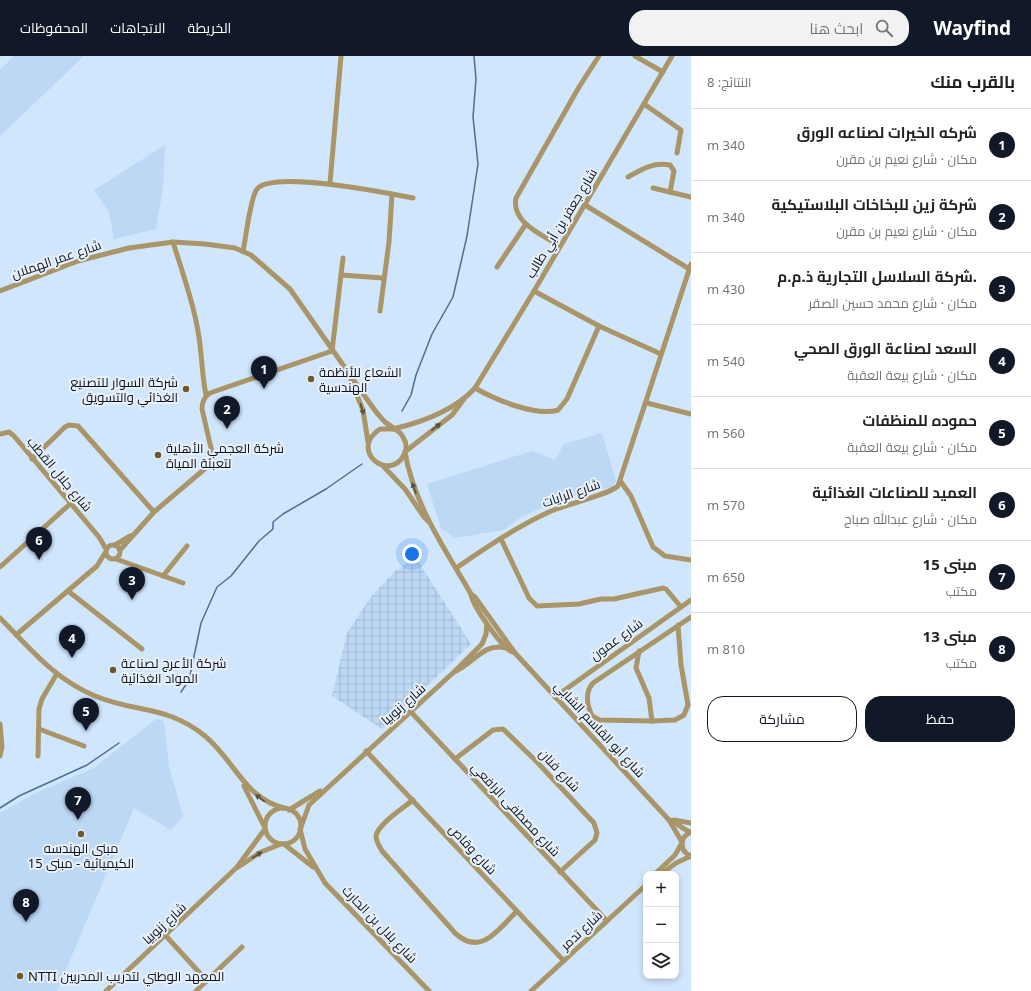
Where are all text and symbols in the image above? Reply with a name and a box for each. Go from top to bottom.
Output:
search box [629,10,909,46]
text: Wayfind [933,15,1011,41]
icon: search [873,17,895,39]
text: المحفوظات [20,18,88,37]
text: الاتجاهات [110,18,166,37]
text: الخريطة [188,18,231,37]
text: ابحث هنا [809,18,863,38]
text: بالقرب منك [930,70,1015,93]
text: النتائج: 8 [707,73,752,91]
text: شركه الخيرات لصناعه الورق [797,122,977,142]
text: 340 m [707,136,745,154]
text: 1 [998,136,1006,154]
text: مكان · شارع نعيم بن مقرن [836,150,977,168]
street label: شارع جعفر بن أبي طالب [521,165,603,282]
text: شركة زين للبخاخات البلاستيكية [771,194,977,214]
text: 340 m [707,208,745,226]
text: 2 [998,208,1006,226]
text: مكان · شارع نعيم بن مقرن [836,222,977,240]
street label: شارع عمر الهملان [9,235,103,283]
text: .شركة السلاسل التجارية ذ.م.م [777,266,977,286]
text: 430 m [707,280,745,298]
text: 3 [998,280,1006,298]
text: مكان · شارع محمد حسين الصقر [808,294,977,312]
text: السعد لصناعة الورق الصحي [794,338,977,358]
text: 540 m [707,352,745,370]
text: 4 [998,352,1006,370]
pin: 1 [251,356,277,389]
place label: الشعاع للأنظمة الهندسية [319,363,402,396]
text: مكان · شارع بيعة العقبة [847,366,977,384]
place label: شركة السوار للتصنيع الغذائي والتسويق [70,373,178,408]
marker: الشعاع للأنظمة الهندسية [306,374,316,384]
marker: شركة السوار للتصنيع الغذائي والتسويق [181,384,191,394]
pin: 2 [214,396,240,429]
one-way arrow [359,403,365,415]
text: حموده للمنظفات [863,410,977,430]
one-way arrow [431,423,442,432]
text: 560 m [707,424,745,442]
text: 5 [998,424,1006,442]
street label: شارع جلال القطب [23,433,97,515]
text: مكان · شارع بيعة العقبة [847,438,977,456]
place label: شركة العجمي الأهلية لتعبئة المياة [166,439,284,472]
marker: شركة العجمي الأهلية لتعبئة المياة [153,450,163,460]
street label: شارع الرايات [539,475,603,511]
one-way arrow [411,482,417,494]
text: العميد للصناعات الغذائية [812,482,977,502]
text: 570 m [707,496,745,514]
text: 6 [998,496,1006,514]
text: مكان · شارع عبدالله صباح [844,510,977,528]
pin: 6 [26,527,52,560]
your location [402,544,422,564]
text: مبنى 15 [923,554,977,574]
pin: 3 [119,567,145,600]
text: 650 m [707,568,745,586]
text: 7 [998,568,1006,586]
text: مكتب [946,582,977,600]
street label: شارع عمون [586,614,646,664]
pin: 4 [59,625,85,658]
text: مبنى 13 [923,626,977,646]
text: 810 m [707,640,745,658]
text: 8 [998,640,1006,658]
place label: شركة الأعرج لصناعة المواد الغذائية [121,654,226,687]
text: مكتب [946,654,977,672]
marker: شركة الأعرج لصناعة المواد الغذائية [108,665,118,675]
street label: شارع أبو القاسم الشابي [549,677,649,782]
street label: شارع زنوبيا [377,679,429,729]
button: مشاركة [707,696,857,742]
button: حفظ [865,696,1015,742]
pin: 5 [73,698,99,731]
street label: شارع فنان [535,745,585,795]
street label: شارع مصطفى الرافعي [466,758,565,861]
pin: 7 [65,787,91,820]
one-way arrow [255,794,265,802]
street label: شارع وقاص [445,820,501,878]
marker: مبنى الهندسه الكيميائية - مبنى 15 [76,829,86,839]
place label: مبنى الهندسه الكيميائية - مبنى 15 [28,839,134,872]
one-way arrow [252,851,262,859]
map controls [643,871,679,979]
button: + [643,871,679,907]
street label: شارع بلال بن الحارث [338,881,422,967]
pin: 8 [13,889,39,922]
street label: شارع زنوبيا [138,898,190,948]
street label: شارع تدمر [555,906,606,955]
button: − [643,907,679,943]
button: layers [643,943,679,979]
place label: NTTI المعهد الوطني لتدريب المدربين [28,967,224,987]
marker: NTTI المعهد الوطني لتدريب المدربين [15,971,25,981]

